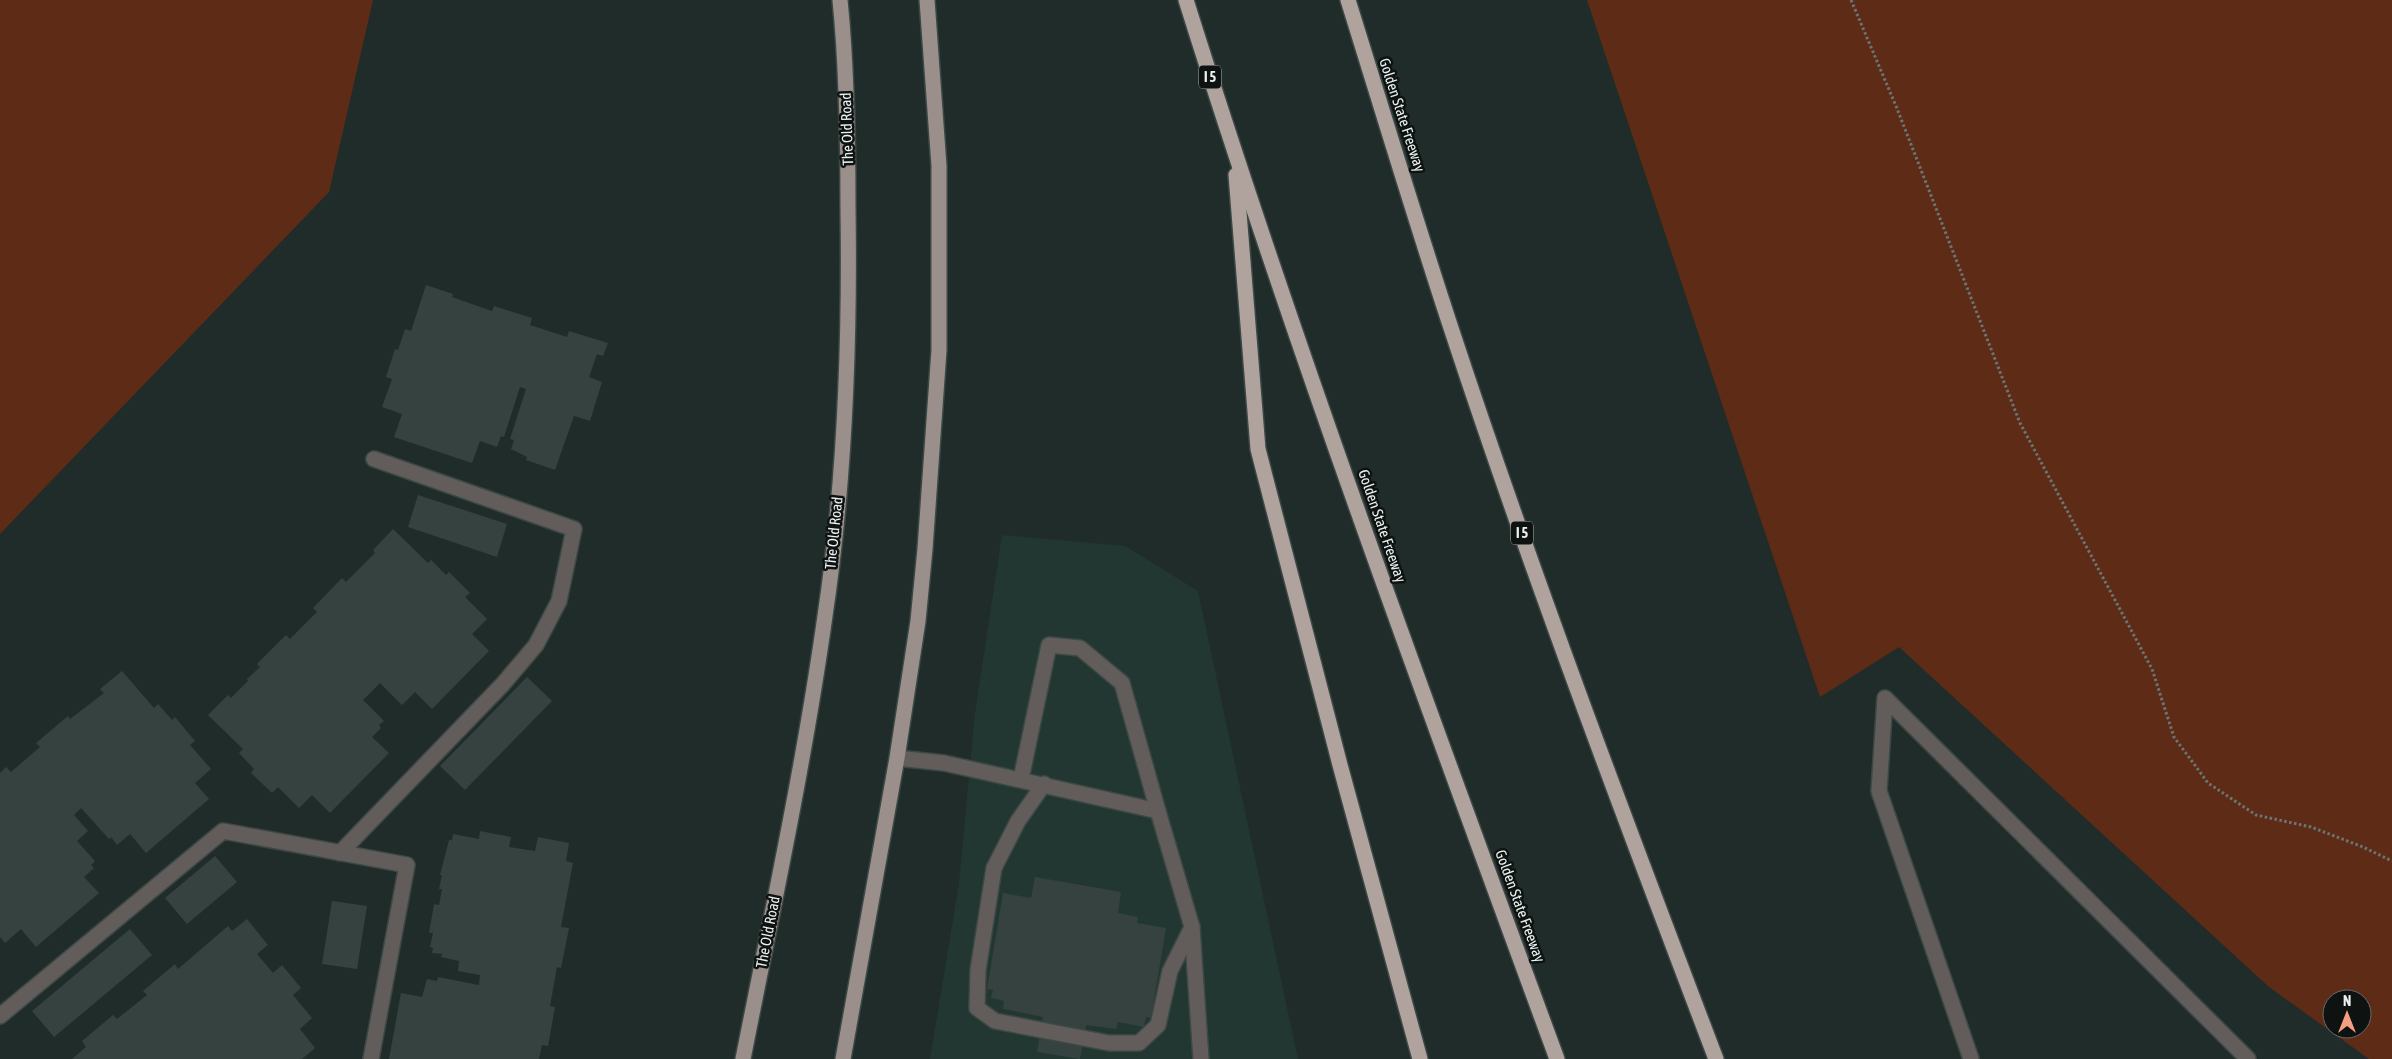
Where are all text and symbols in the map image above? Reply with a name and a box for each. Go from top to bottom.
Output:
street label: Golden State Freeway [1376,56,1429,174]
road number: I 5 [1199,66,1221,88]
street label: The Old Road [837,92,856,166]
street label: Golden State Freeway [1355,467,1410,585]
street label: The Old Road [821,496,846,570]
road number: I 5 [1511,522,1533,544]
street label: Golden State Freeway [1492,847,1549,964]
street label: The Old Road [752,895,783,969]
north arrow [2322,989,2372,1039]
text: N [2343,993,2351,1009]

